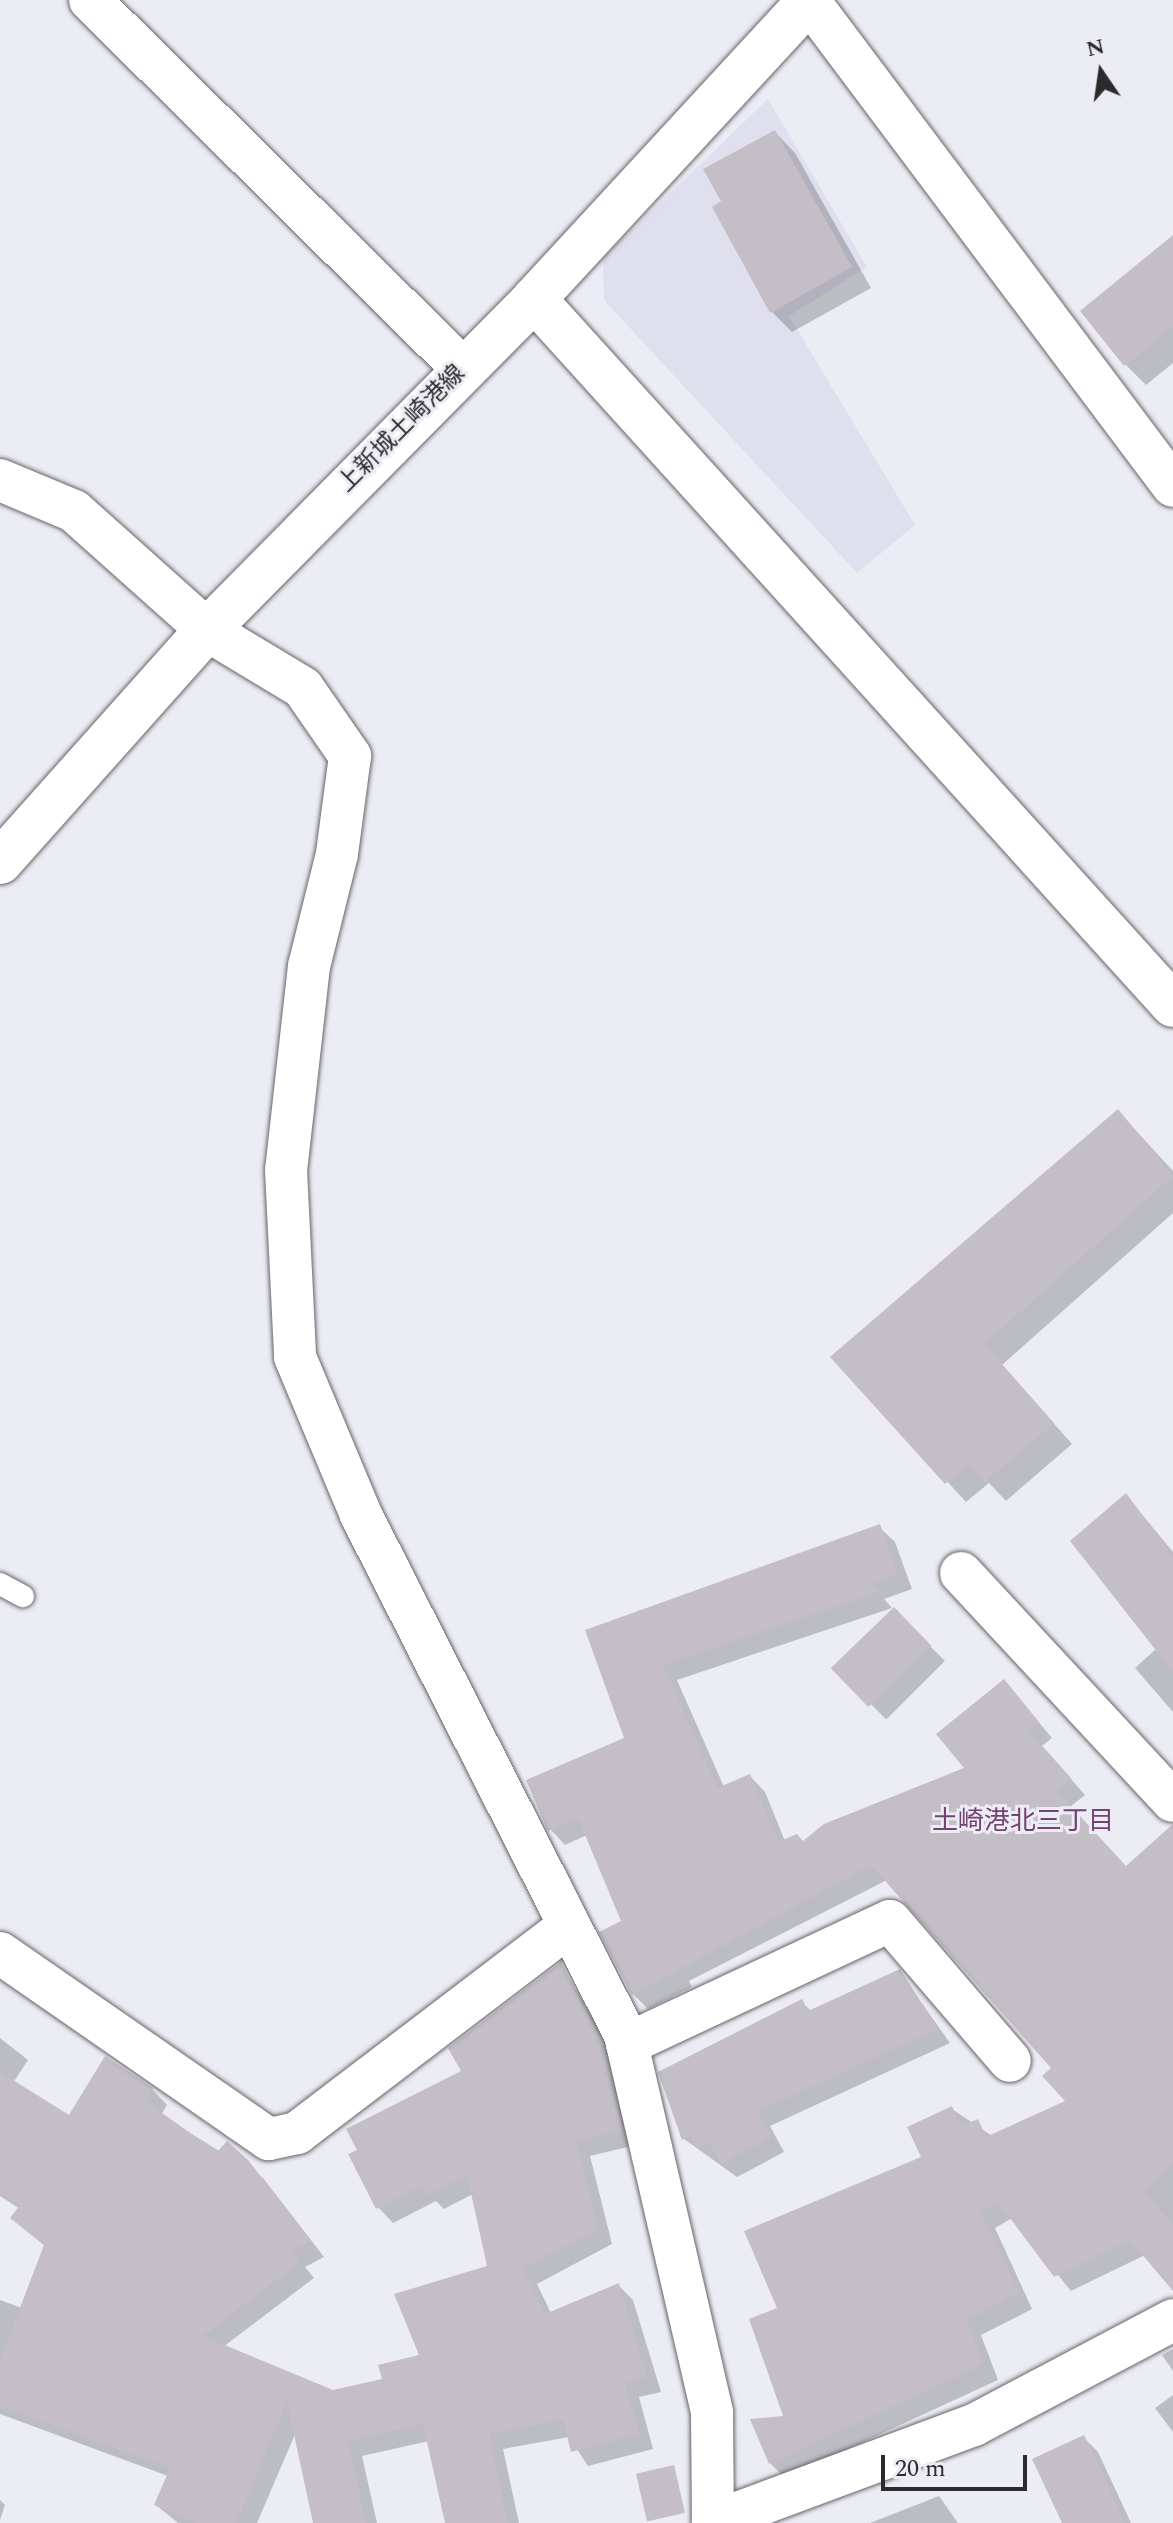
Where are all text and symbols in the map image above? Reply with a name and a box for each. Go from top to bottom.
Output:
text: N [1083,30,1108,66]
north arrow [1061,32,1141,112]
street label: 上新城土崎港線 [332,359,472,499]
district label: 土崎港北三丁目 [932,1806,1114,1838]
scale bar [885,2439,1031,2489]
text: 20 m [895,2451,946,2487]

